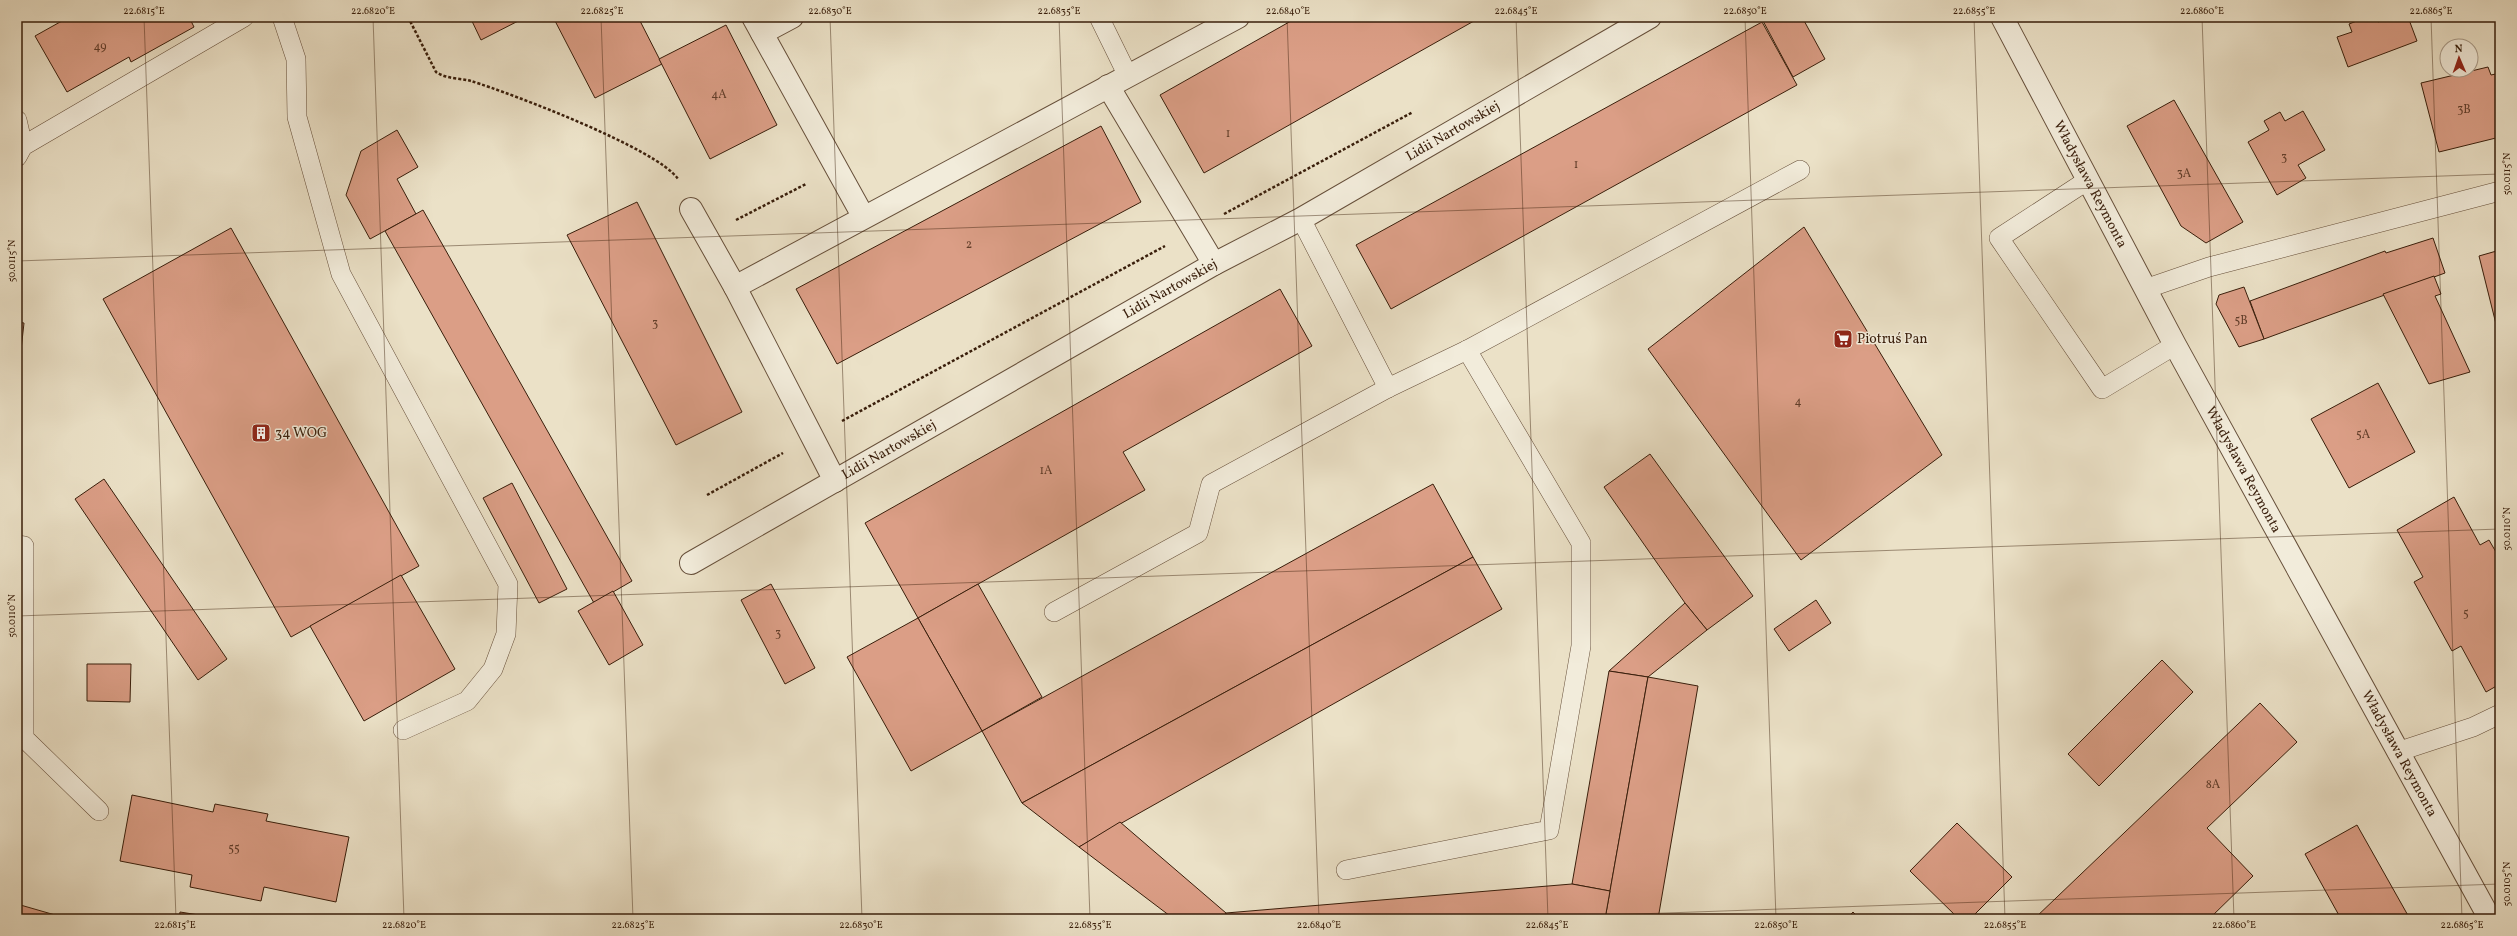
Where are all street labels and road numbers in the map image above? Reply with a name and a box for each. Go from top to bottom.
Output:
street label: Lidii Nartowskiej [1402,96,1504,166]
street label: Władysława Reymonta [2049,117,2132,251]
street label: Lidii Nartowskiej [1120,254,1221,324]
street label: Władysława Reymonta [2201,403,2286,536]
street label: Lidii Nartowskiej [838,415,940,484]
street label: Władysława Reymonta [2357,687,2442,820]

